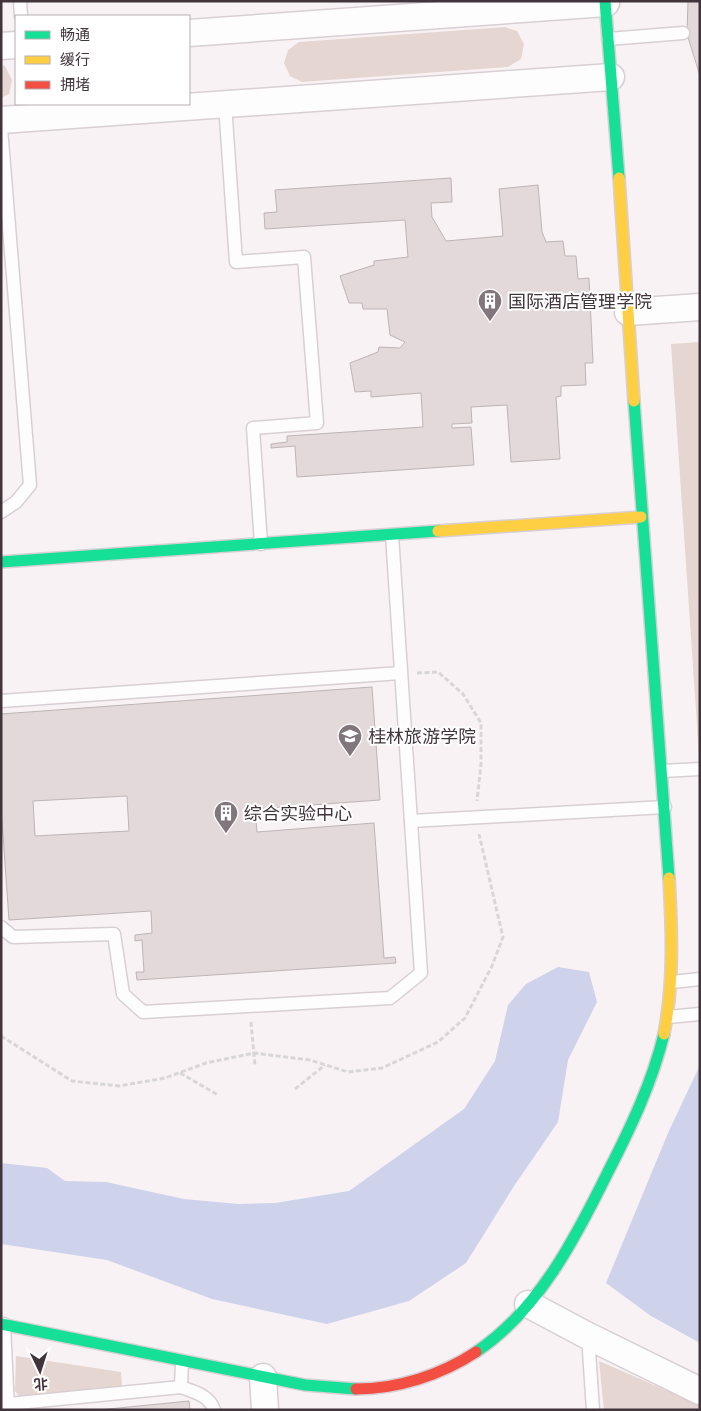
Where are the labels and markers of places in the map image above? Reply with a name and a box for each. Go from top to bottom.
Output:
building icon: 国际酒店管理学院 [477,288,503,322]
place label: 国际酒店管理学院 [508,291,652,312]
school or university icon: 桂林旅游学院 [337,723,363,757]
place label: 桂林旅游学院 [368,726,476,747]
building icon: 综合实验中心 [213,800,239,834]
place label: 综合实验中心 [244,803,352,824]

